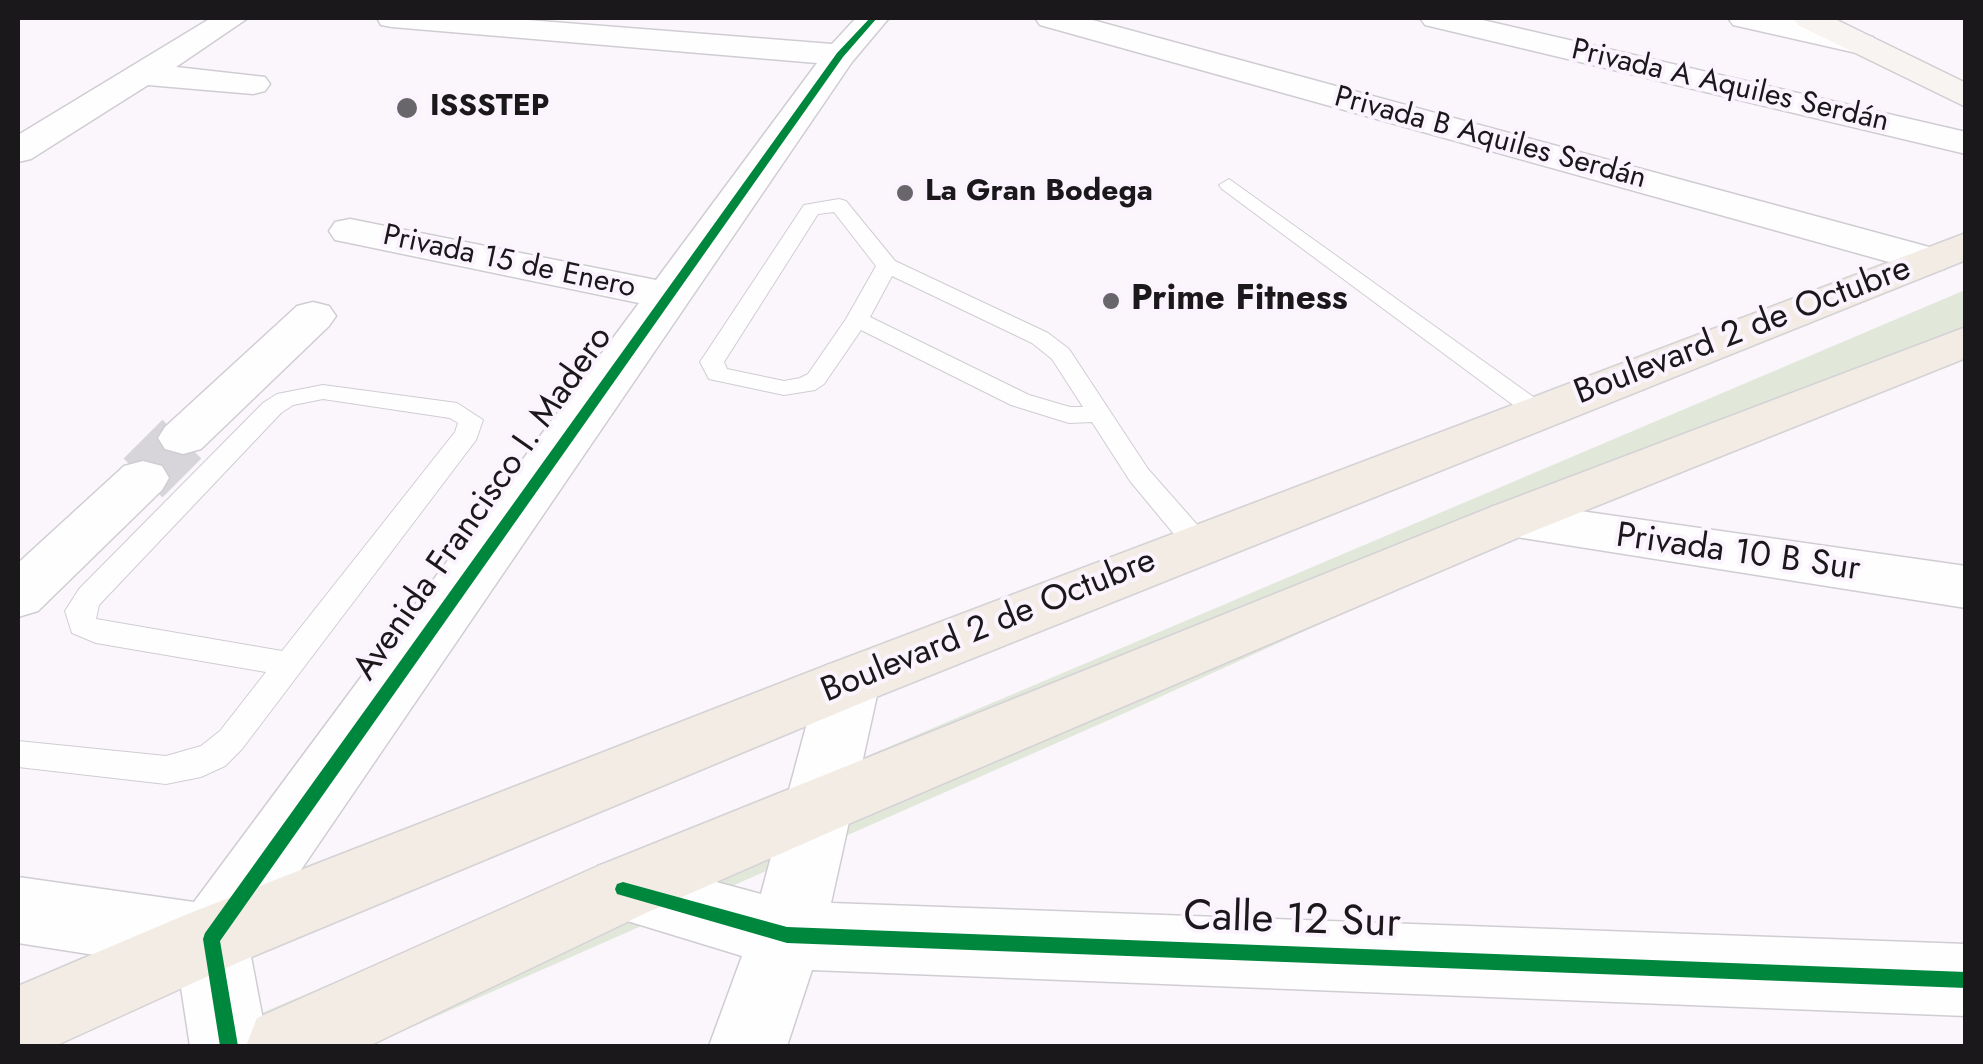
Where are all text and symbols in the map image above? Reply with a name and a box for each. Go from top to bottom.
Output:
street label: Privada A Aquiles Serdán [1568,33,1892,141]
street label: Privada B Aquiles Serdán [1330,80,1650,198]
place label: ISSSTEP [430,90,549,126]
marker: ISSSTEP [394,95,420,121]
place label: La Gran Bodega [925,175,1153,211]
marker: La Gran Bodega [894,182,916,204]
street label: Privada 15 de Enero [380,219,638,307]
street label: Boulevard 2 de Octubre [1569,248,1917,416]
place label: Prime Fitness [1131,280,1348,322]
marker: Prime Fitness [1100,290,1122,312]
street label: Avenida Francisco I. Madero [346,319,622,689]
street label: Privada 10 B Sur [1613,516,1863,592]
street label: Boulevard 2 de Octubre [816,541,1162,713]
street label: Calle 12 Sur [1182,893,1402,951]

